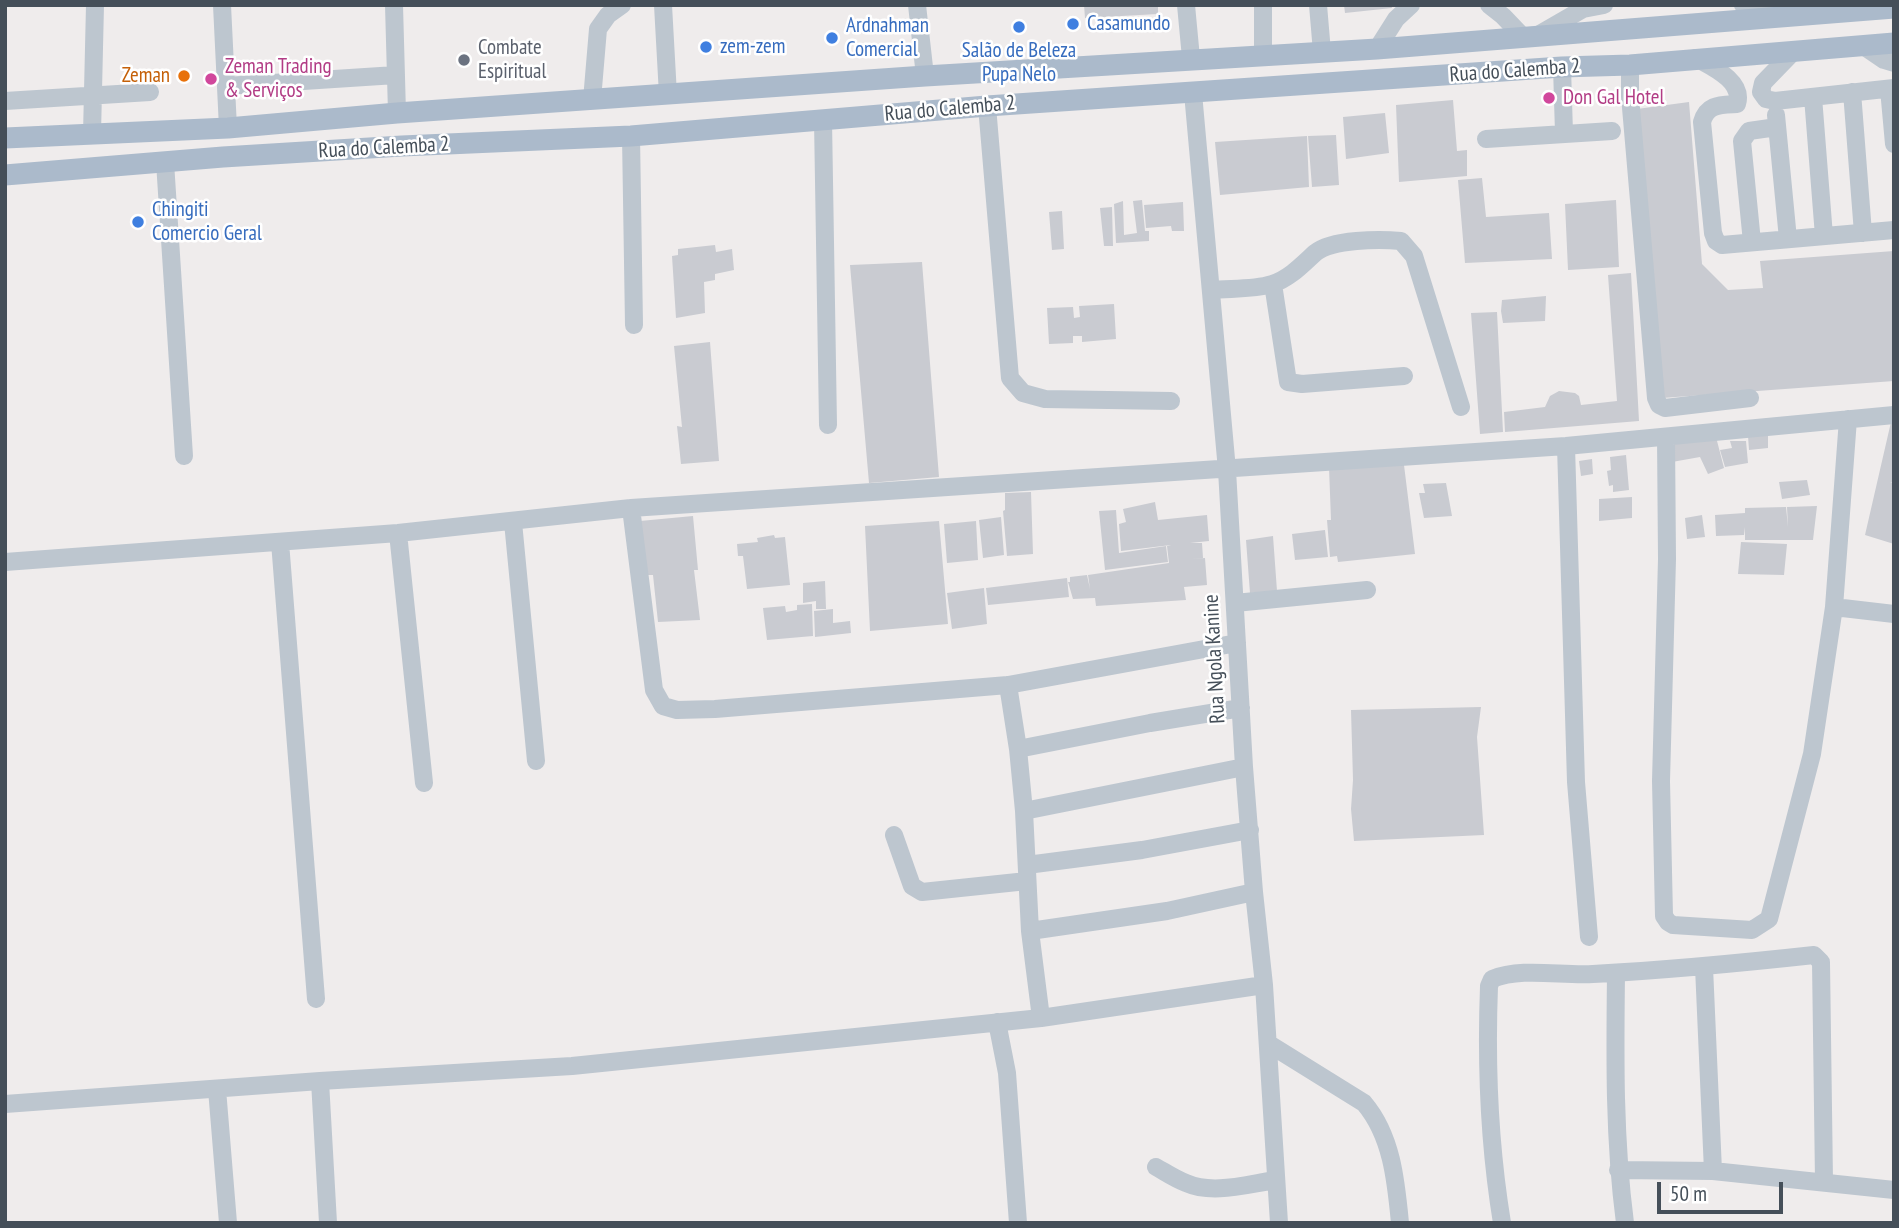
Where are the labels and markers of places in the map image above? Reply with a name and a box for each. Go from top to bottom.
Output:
place label: Casamundo [1087,11,1170,37]
place label: Ardnahman Comercial [846,13,929,63]
marker: Casamundo [1065,16,1081,32]
marker: Salão de Beleza Pupa Nelo [1011,19,1027,35]
marker: Ardnahman Comercial [824,30,840,46]
place label: zem-zem [720,34,785,60]
place label: Combate Espiritual [478,35,546,85]
place label: Salão de Beleza Pupa Nelo [962,38,1076,88]
marker: zem-zem [698,39,714,55]
marker: Combate Espiritual [456,52,472,68]
place label: Zeman Trading & Serviços [225,54,332,104]
place label: Zeman [122,63,170,89]
marker: Zeman [176,68,192,84]
marker: Zeman Trading & Serviços [203,71,219,87]
place label: Don Gal Hotel [1563,85,1664,111]
marker: Don Gal Hotel [1541,90,1557,106]
place label: Chingiti Comercio Geral [152,197,262,247]
marker: Chingiti Comercio Geral [130,214,146,230]

